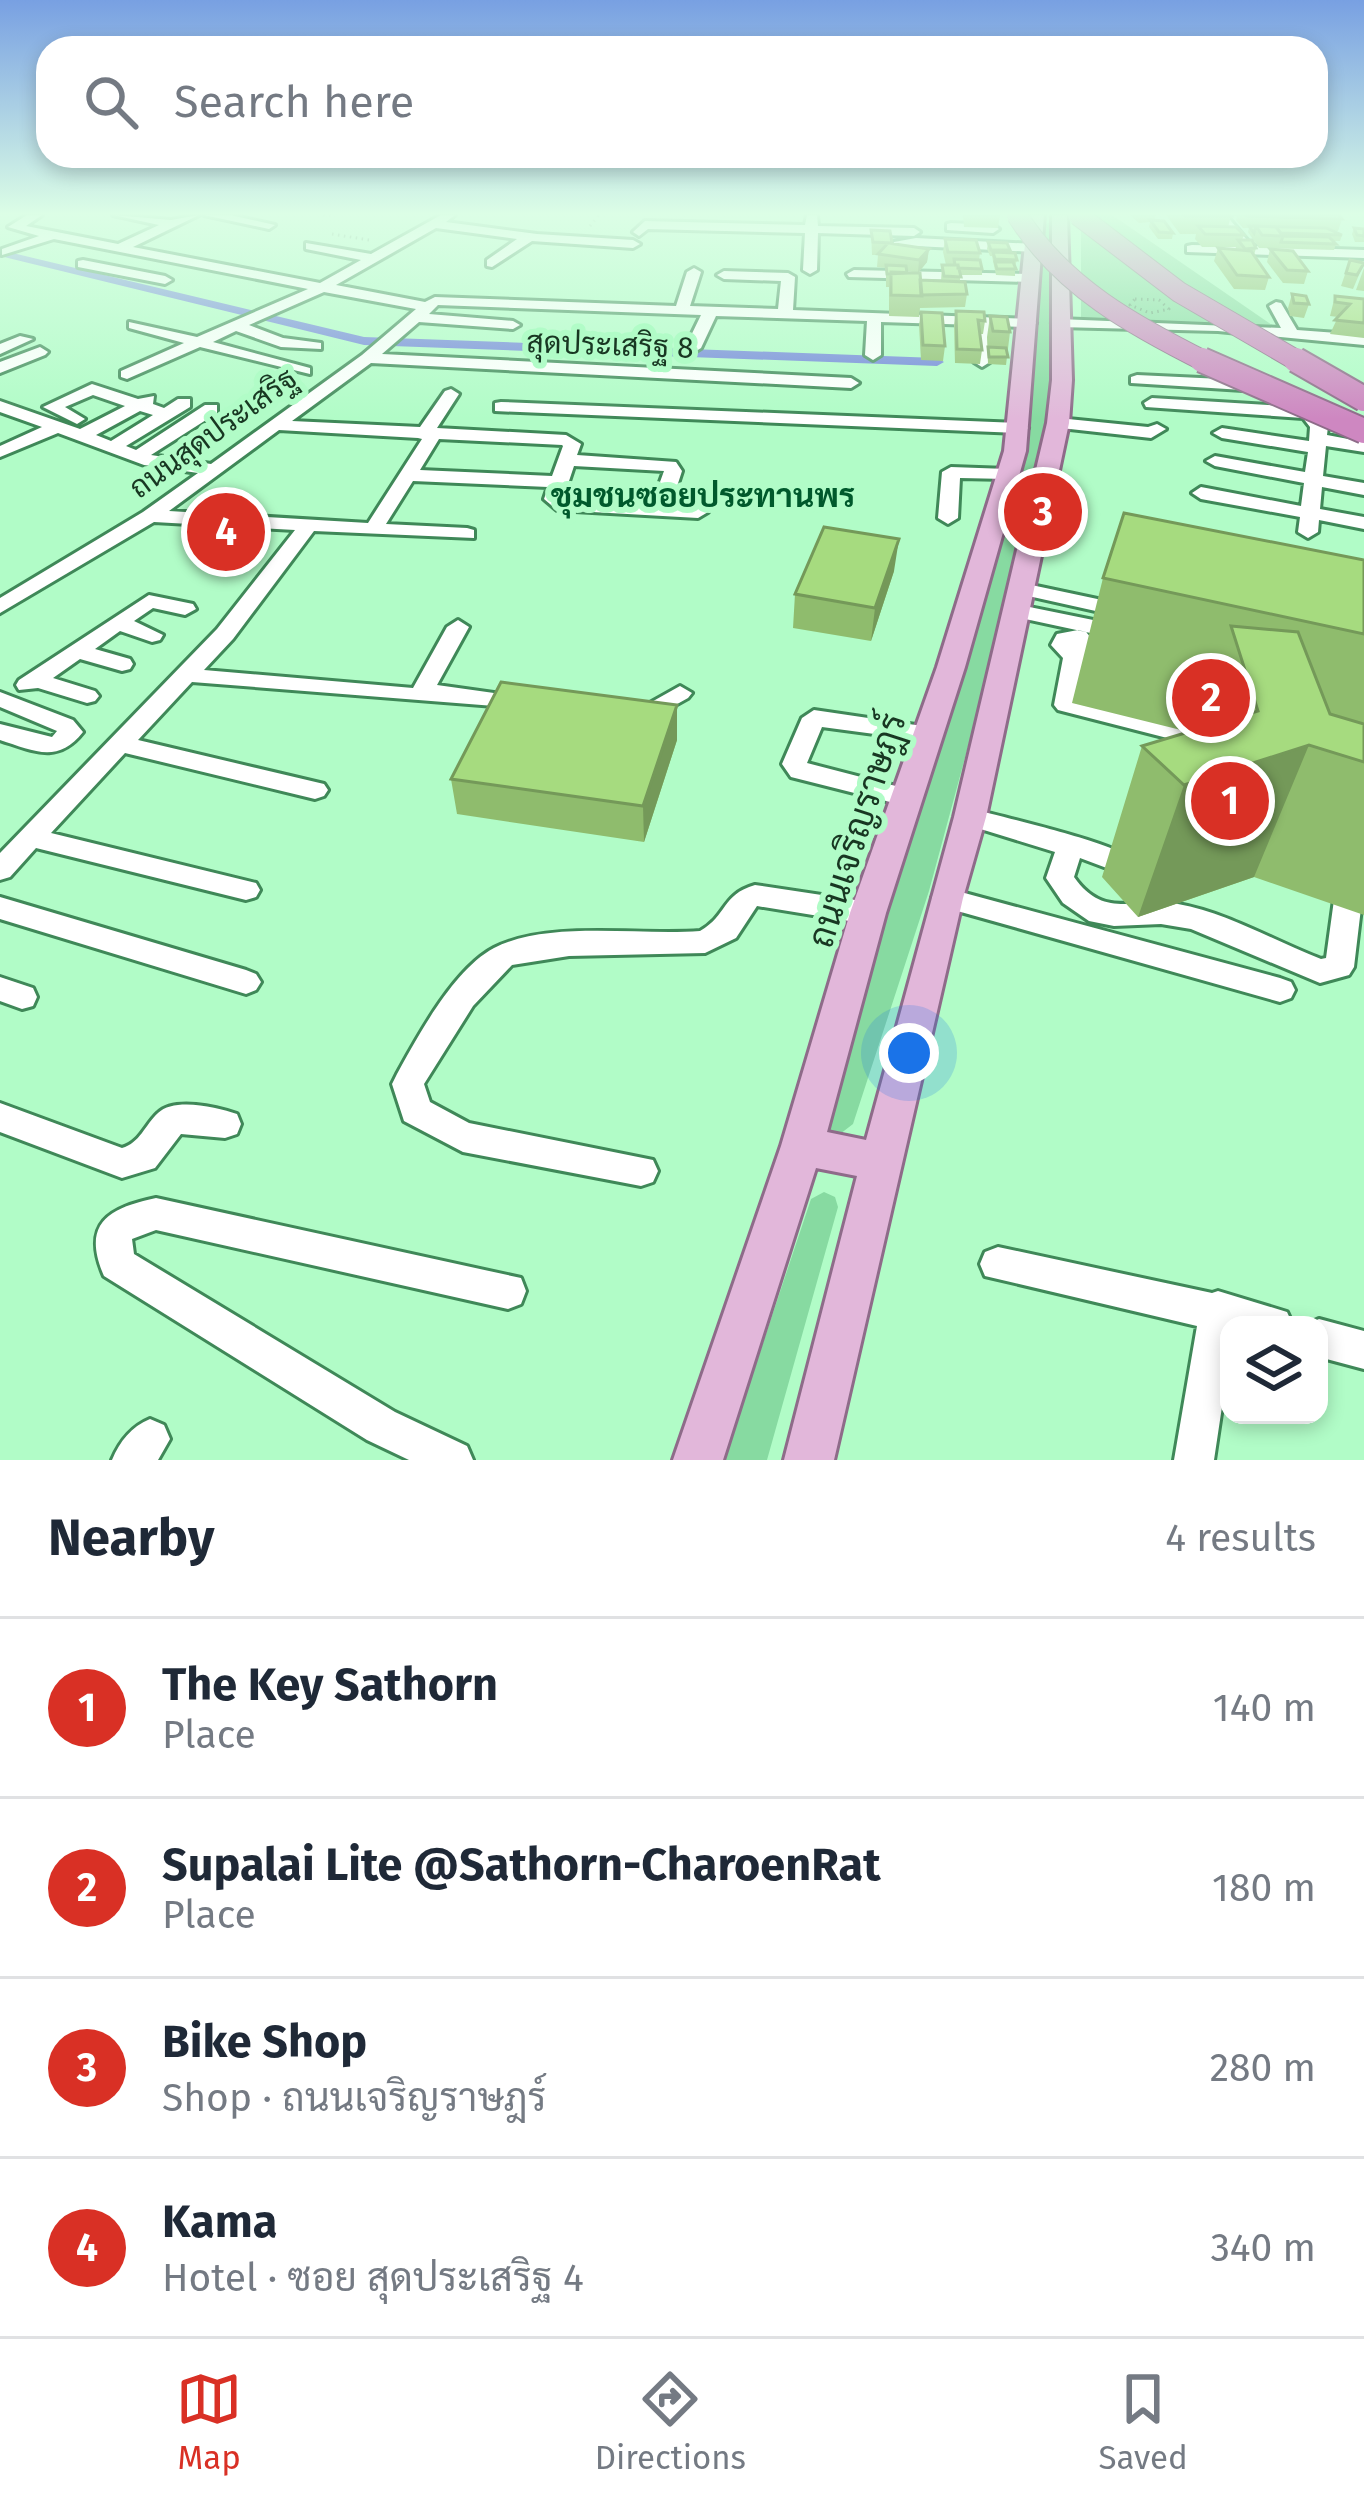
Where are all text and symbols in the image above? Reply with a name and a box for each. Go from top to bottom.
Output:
search box [36,36,1328,168]
icon: search [78,69,144,135]
text: Search here [174,75,414,129]
street label: สุดประเสริฐ 8 [526,324,694,369]
street label: ถนนสุดประเสริฐ [122,360,306,508]
pin: 3 [1004,467,1082,557]
district label: ชุมชนซอยประทานพร [551,476,855,519]
pin: 4 [187,487,265,577]
pin: 2 [1172,653,1250,743]
street label: ถนนเจริญราษฎร์ [797,707,917,953]
pin: 1 [1191,756,1269,846]
your location [879,1023,939,1083]
map controls [1220,1316,1328,1424]
button: layers [1220,1316,1328,1424]
text: Nearby [48,1507,214,1569]
text: 4 results [1165,1515,1316,1561]
text: The Key Sathorn [162,1658,498,1712]
text: 1 [78,1685,96,1731]
text: 140 m [1213,1685,1316,1731]
text: Place [162,1712,256,1758]
text: Supalai Lite @Sathorn-CharoenRat [162,1838,881,1892]
text: 2 [77,1865,97,1911]
text: 180 m [1212,1865,1316,1911]
text: Place [162,1892,256,1938]
text: Bike Shop [162,2015,367,2069]
text: 3 [77,2045,97,2091]
text: 280 m [1210,2045,1316,2091]
text: Shop · ถนนเจริญราษฎร์ [162,2075,546,2121]
text: Kama [162,2195,277,2249]
text: 4 [76,2225,98,2271]
text: 340 m [1210,2225,1316,2271]
text: Hotel · ซอย สุดประเสริฐ 4 [162,2255,584,2301]
tab: Map [176,2366,242,2478]
tab: Directions [595,2366,746,2478]
tab: Saved [1098,2366,1188,2478]

